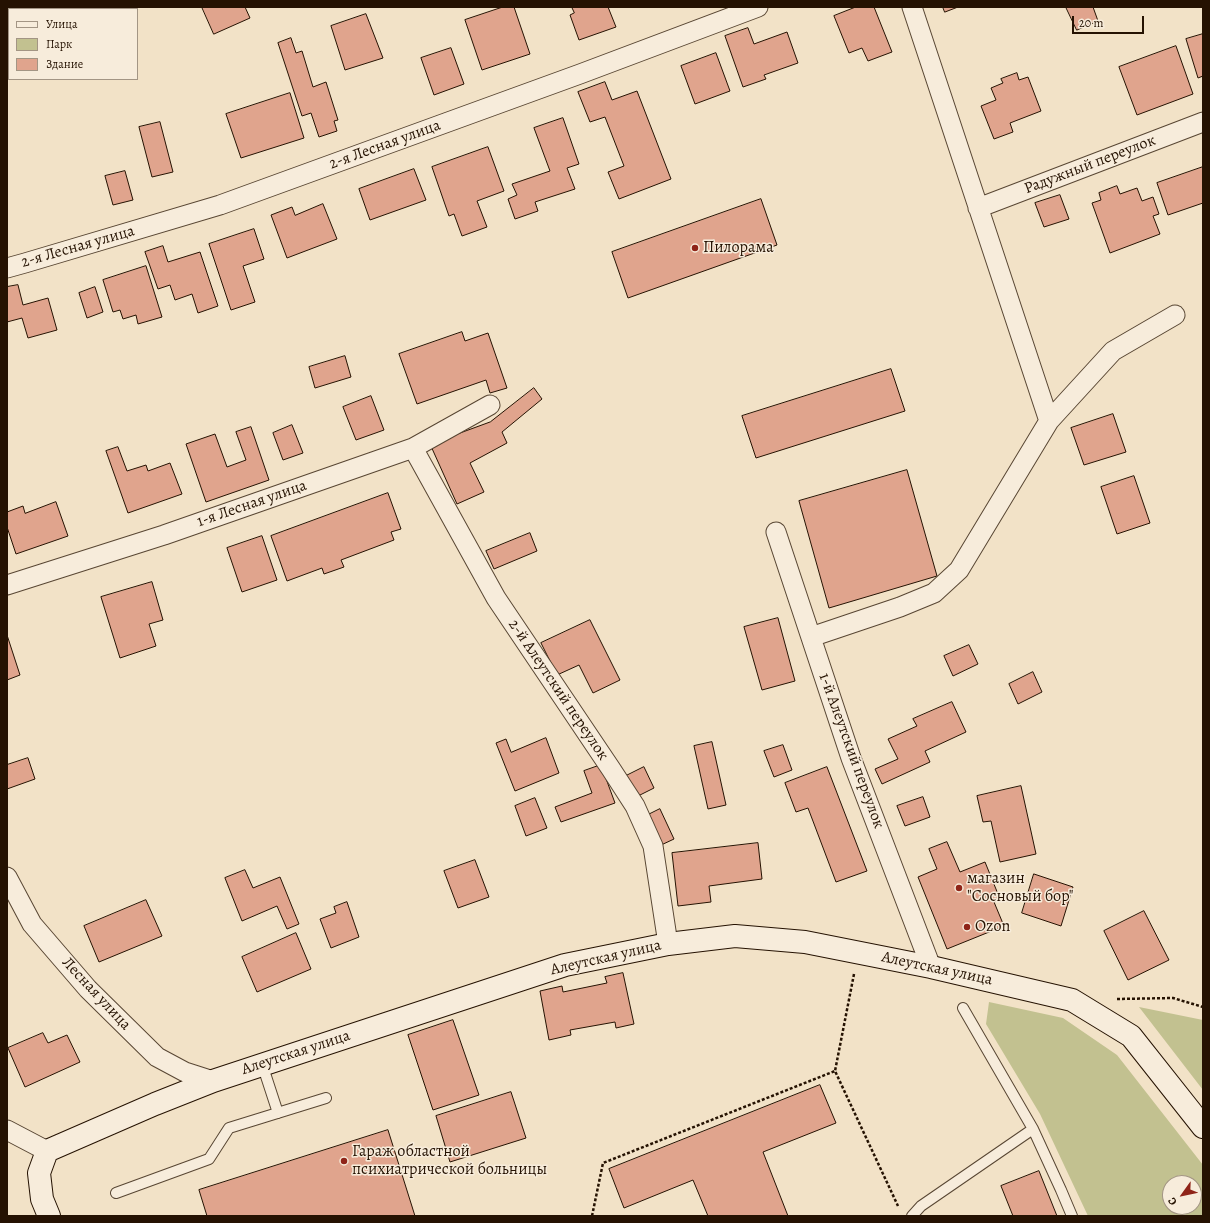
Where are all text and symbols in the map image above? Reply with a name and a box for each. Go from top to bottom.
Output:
legend [8,8,138,80]
scale bar [1074,8,1146,34]
text: 20 m [1079,15,1103,31]
text: Улица [46,16,77,32]
text: Парк [46,36,72,52]
text: Здание [46,56,83,72]
street label: 2-я Лесная улица [327,116,443,174]
street label: Радужный переулок [1022,131,1158,199]
street label: 2-я Лесная улица [19,222,137,272]
place label: Пилорама [703,238,774,258]
marker: Пилорама [690,243,700,253]
street label: 1-я Лесная улица [195,476,309,532]
street label: 2-й Алеутский переулок [504,616,612,764]
street label: 1-й Алеутский переулок [814,671,888,831]
place label: магазин "Сосновый бор" [967,869,1073,907]
marker: магазин "Сосновый бор" [954,883,964,893]
place label: Ozon [975,917,1010,937]
marker: Ozon [962,922,972,932]
street label: Алеутская улица [549,936,663,980]
street label: Алеутская улица [880,948,994,990]
street label: Лесная улица [57,954,135,1034]
street label: Алеутская улица [239,1026,353,1080]
place label: Гараж областной психиатрической больницы [352,1142,547,1180]
marker: Гараж областной психиатрической больницы [339,1156,349,1166]
north arrow [1162,1175,1202,1215]
text: С [1164,1194,1180,1208]

